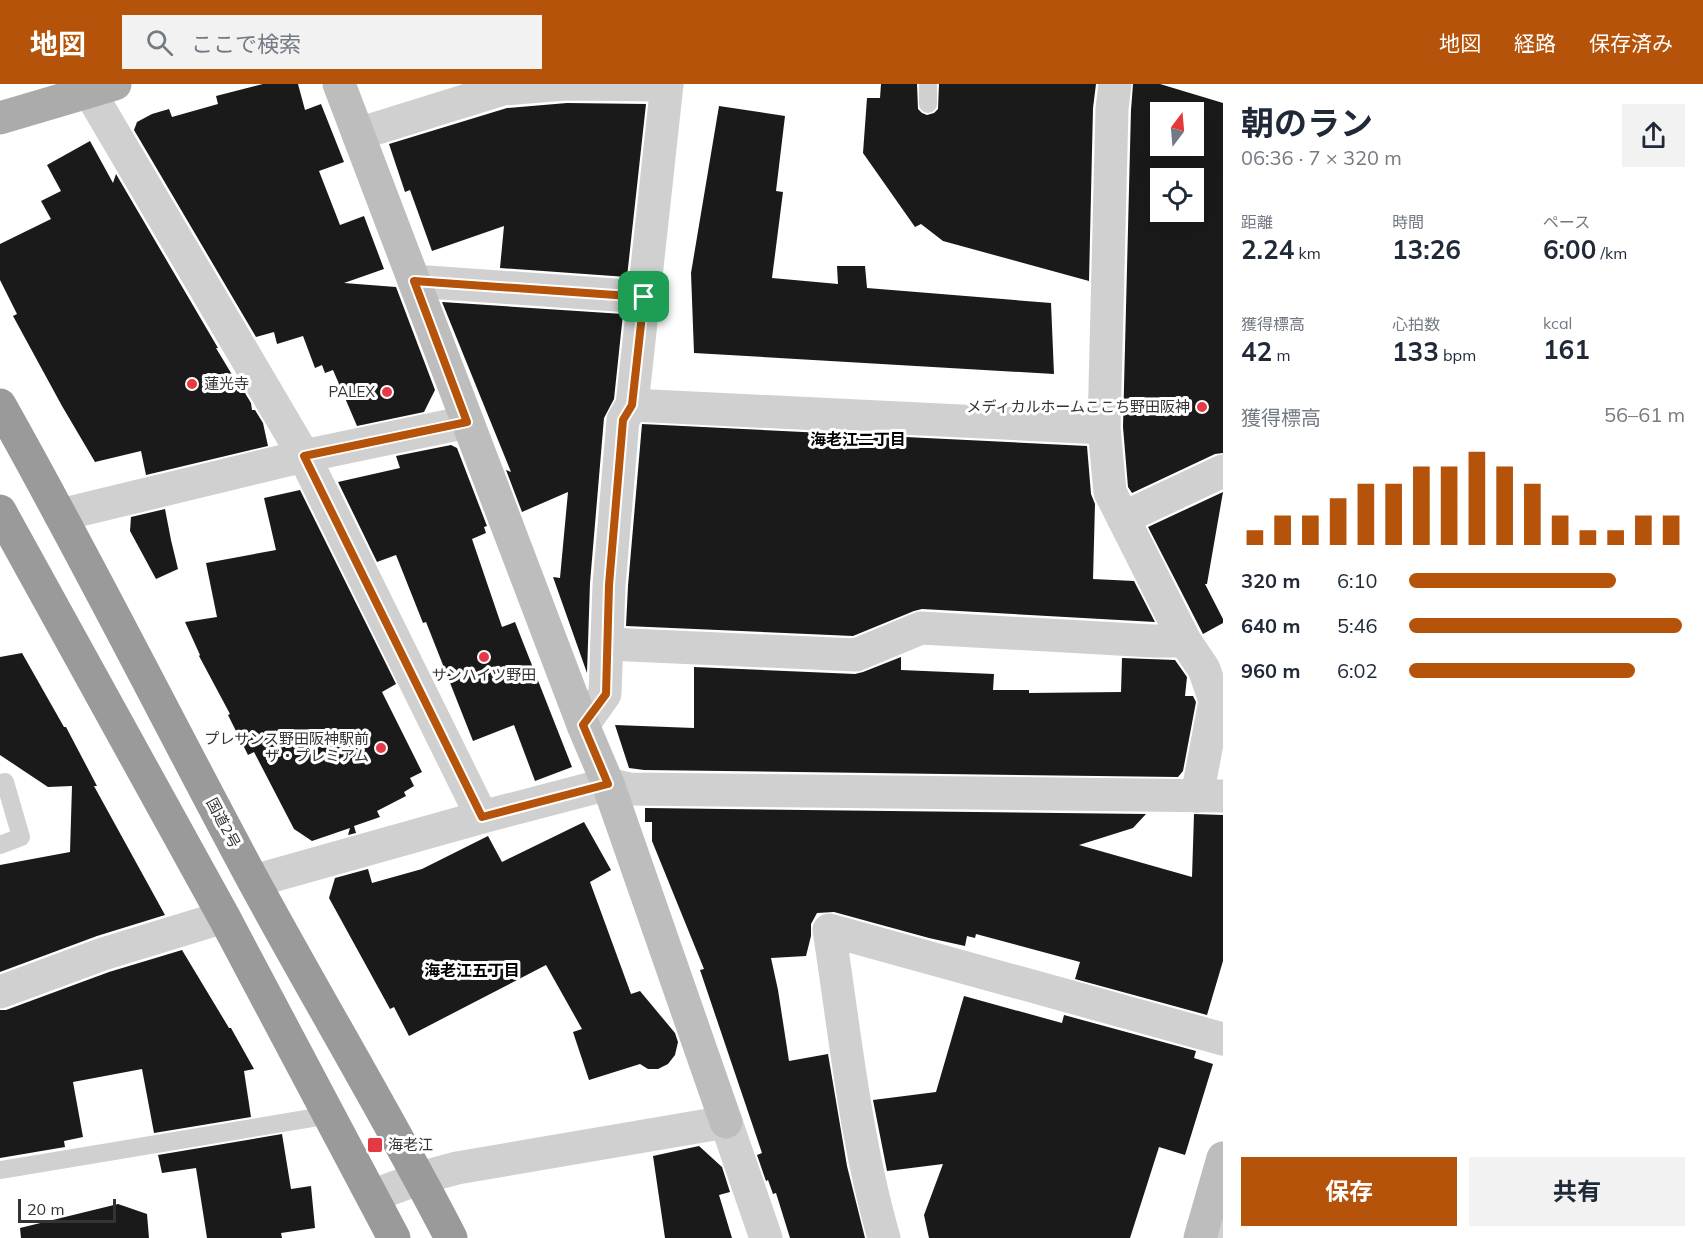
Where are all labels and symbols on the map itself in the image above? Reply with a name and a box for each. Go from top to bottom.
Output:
north arrow [1150,102,1204,156]
pin [618,271,669,322]
place label: 蓮光寺 [204,374,249,393]
marker: 蓮光寺 [185,377,199,391]
place label: PALEX [329,382,375,401]
marker: PALEX [380,385,394,399]
place label: メディカルホームここち野田阪神 [966,397,1190,416]
marker: メディカルホームここち野田阪神 [1195,400,1209,414]
district label: 海老江二丁目 [810,429,906,449]
marker: サンハイツ野田 [477,650,491,664]
place label: サンハイツ野田 [432,665,536,684]
place label: プレサンス野田阪神駅前 ザ・プレミアム [204,729,369,765]
marker: プレサンス野田阪神駅前 ザ・プレミアム [374,741,388,755]
street label: 国道2号 [202,794,245,851]
district label: 海老江五丁目 [424,960,520,980]
place label: 海老江 [388,1135,433,1154]
marker: 海老江 [366,1136,384,1154]
scale bar [18,1196,116,1224]

